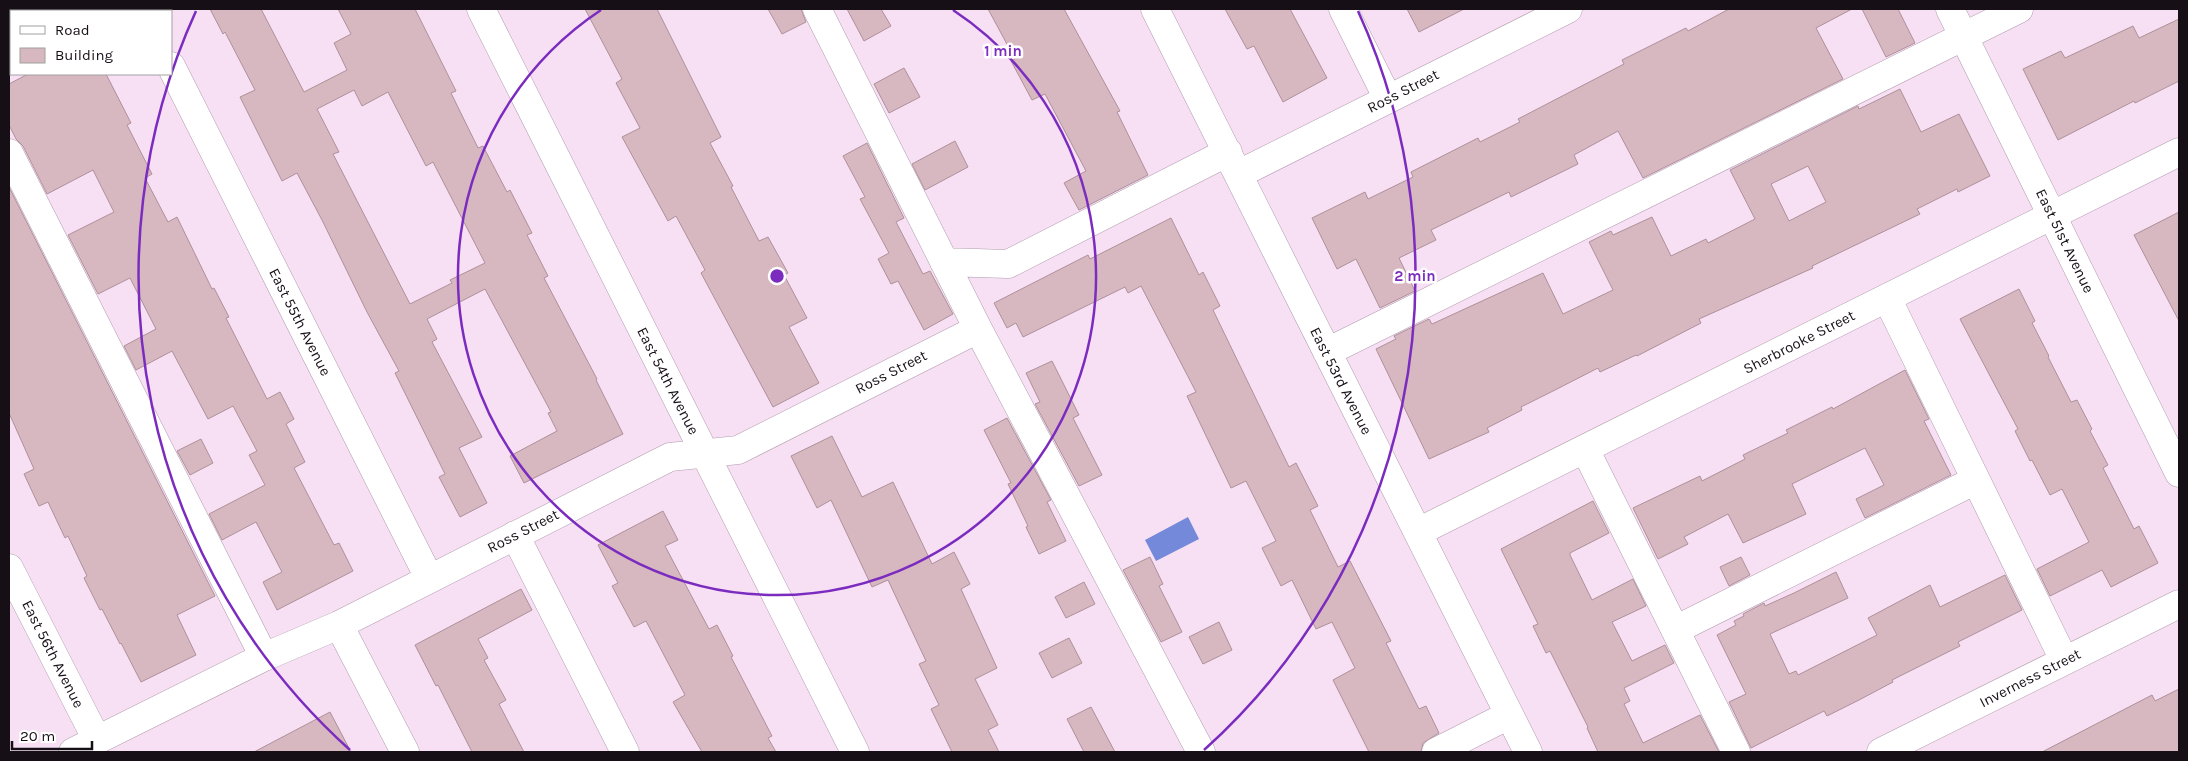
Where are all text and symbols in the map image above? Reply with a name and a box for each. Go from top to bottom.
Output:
legend [10,10,172,75]
text: Road [55,21,90,39]
text: 1 min [984,42,1022,60]
text: Building [55,46,113,64]
street label: Ross Street [1364,65,1442,117]
street label: East 51st Avenue [2032,186,2098,296]
street label: East 55th Avenue [265,265,335,379]
centre of rings [768,267,786,285]
text: 2 min [1394,267,1436,285]
street label: Sherbrooke Street [1740,306,1858,378]
street label: East 54th Avenue [633,324,703,438]
street label: East 53rd Avenue [1306,324,1376,438]
street label: Ross Street [852,346,930,398]
street label: Ross Street [484,505,562,557]
street label: East 56th Avenue [18,597,88,711]
street label: Inverness Street [1976,645,2084,711]
scale bar [12,718,92,750]
text: 20 m [20,727,55,745]

